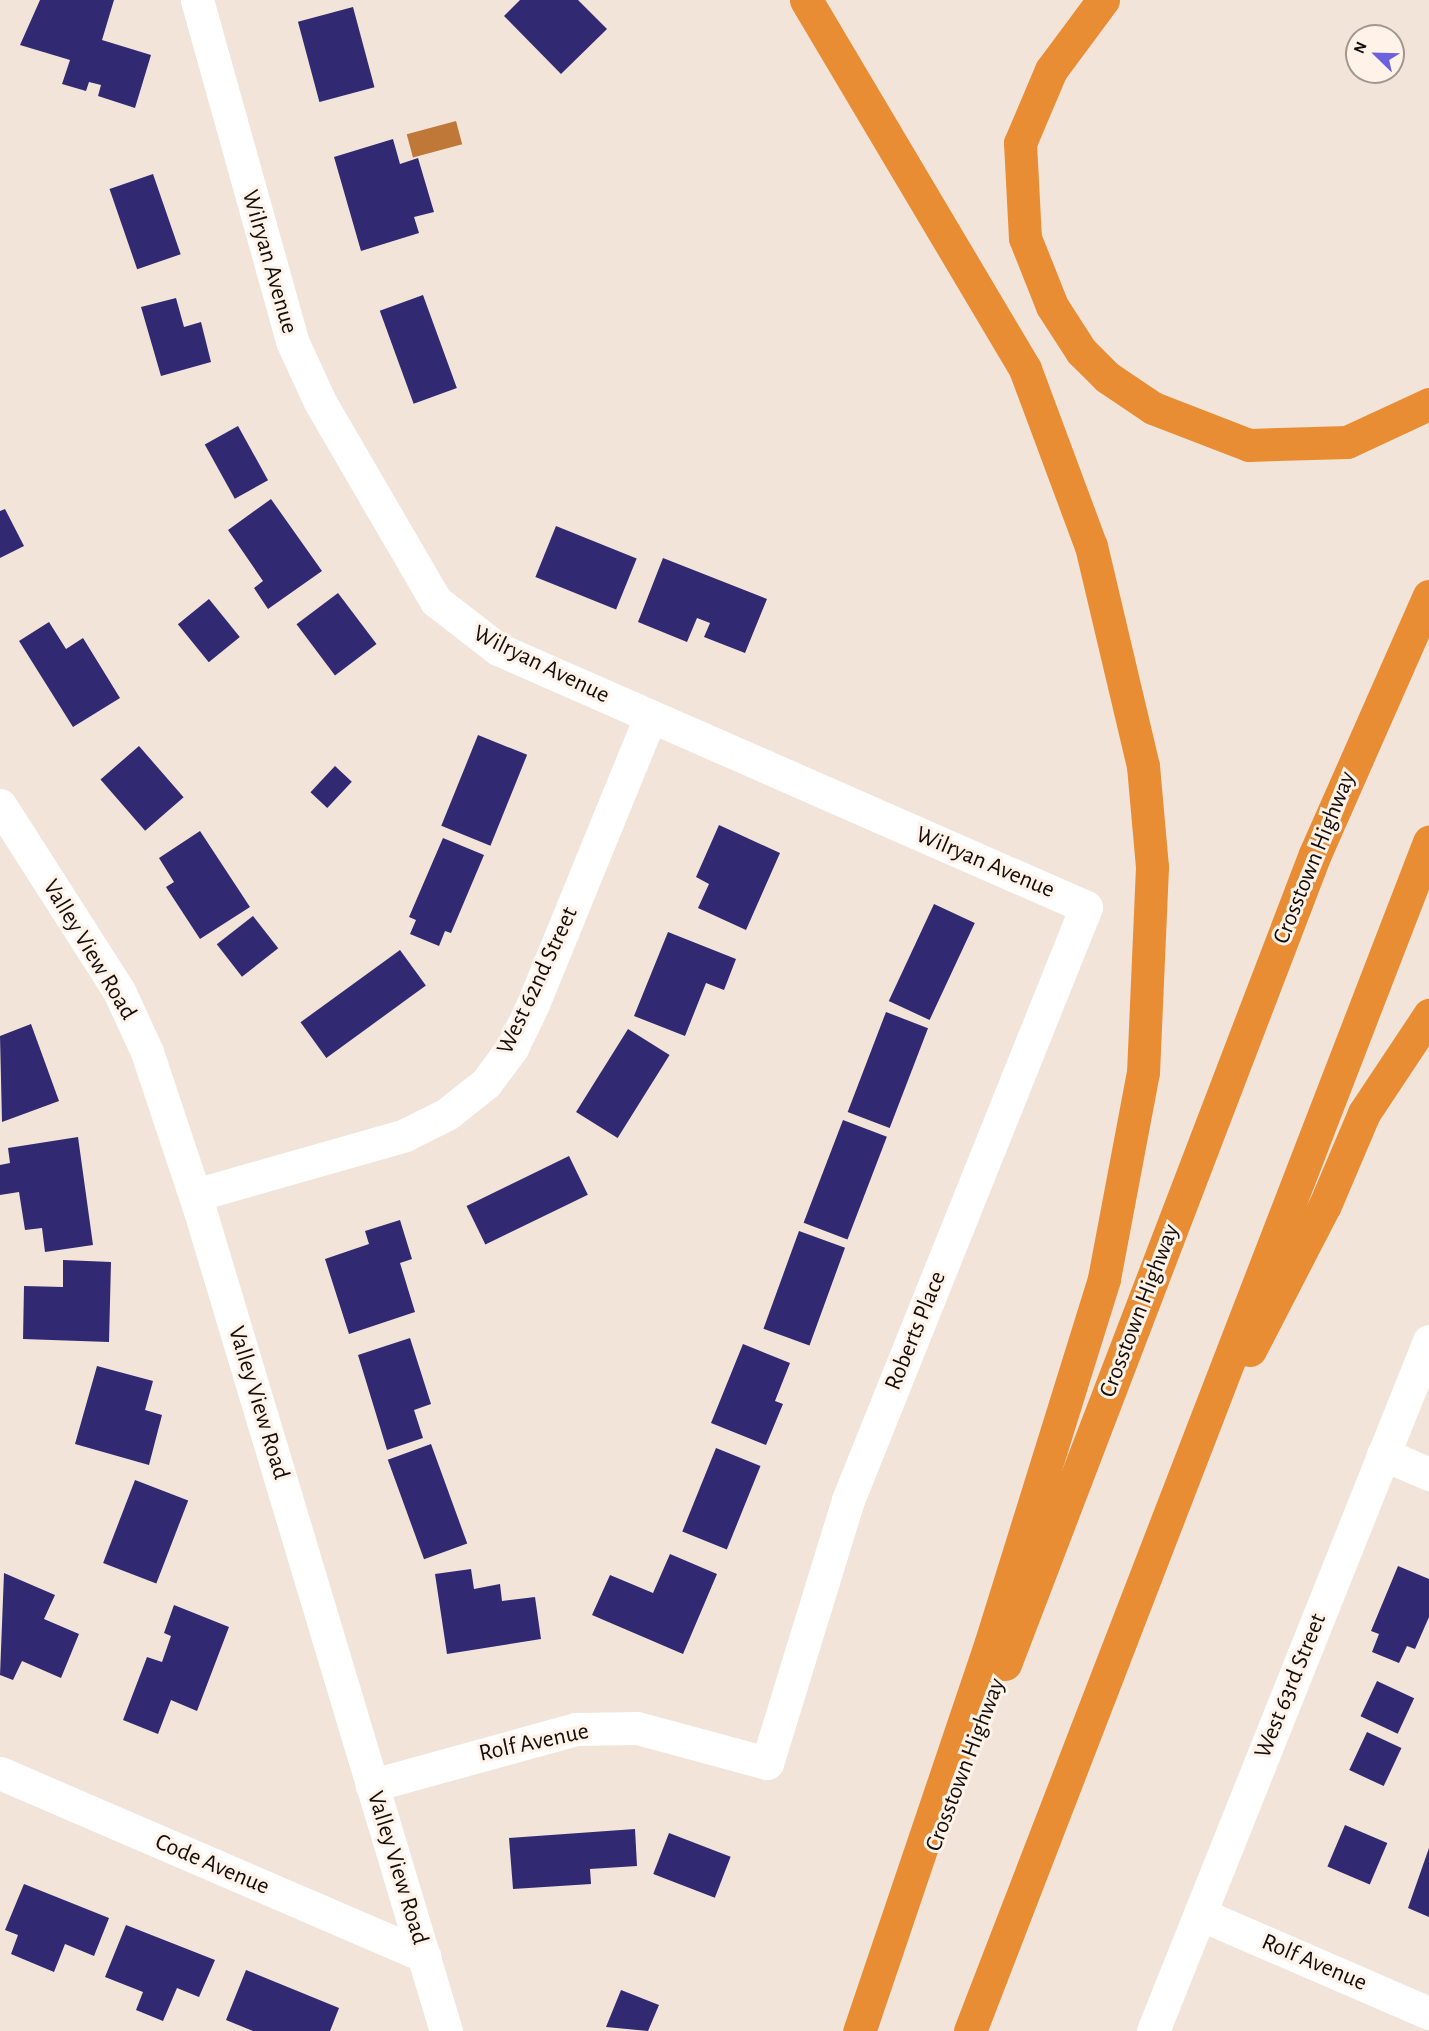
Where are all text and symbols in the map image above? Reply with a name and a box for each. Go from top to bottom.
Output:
north arrow [1345,24,1405,84]
text: N [1351,40,1370,56]
street label: Wilryan Avenue [235,187,303,337]
street label: Wilryan Avenue [468,620,614,710]
street label: Crosstown Highway [1267,768,1363,948]
street label: Wilryan Avenue [911,821,1059,905]
street label: Valley View Road [36,875,142,1025]
street label: West 62nd Street [491,903,585,1059]
street label: Crosstown Highway [1094,1220,1186,1402]
street label: Roberts Place [879,1267,953,1395]
street label: Valley View Road [221,1323,295,1483]
street label: West 63rd Street [1249,1609,1333,1763]
street label: Crosstown Highway [920,1674,1012,1856]
street label: Rolf Avenue [477,1717,591,1769]
street label: Valley View Road [360,1788,434,1948]
street label: Code Avenue [151,1828,273,1902]
street label: Rolf Avenue [1257,1928,1371,1998]

